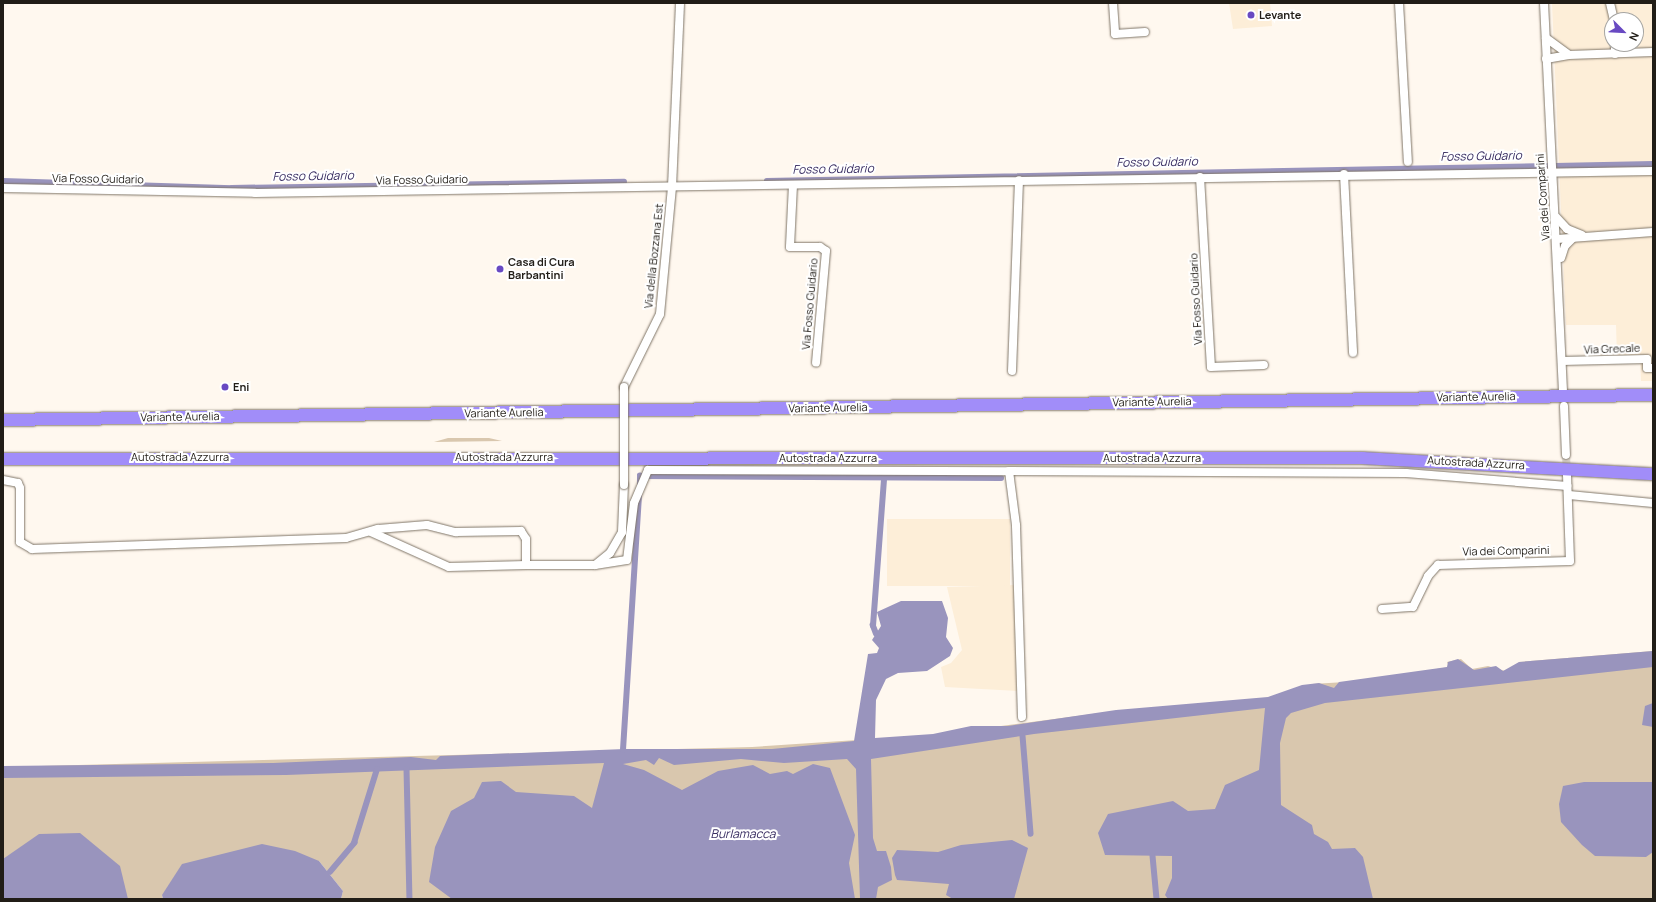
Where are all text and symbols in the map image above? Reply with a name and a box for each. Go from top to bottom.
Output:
place label: Levante [1259,8,1301,22]
marker: Levante [1246,10,1256,20]
north arrow [1604,12,1644,52]
text: N [1626,30,1643,43]
water label: Fosso Guidario [1440,148,1522,164]
street label: Via dei Comparini [1533,153,1553,241]
water label: Fosso Guidario [1116,154,1198,170]
water label: Fosso Guidario [792,161,874,177]
water label: Fosso Guidario [272,168,354,184]
street label: Via Fosso Guidario [52,172,144,186]
street label: Via Fosso Guidario [376,173,468,187]
street label: Via della Bozzana Est [642,203,666,309]
street label: Via Fosso Guidario [1187,253,1205,345]
place label: Casa di Cura Barbantini [508,256,575,282]
street label: Via Fosso Guidario [799,258,821,350]
marker: Casa di Cura Barbantini [495,264,505,274]
street label: Via Grecale [1584,341,1640,357]
place label: Eni [233,380,249,394]
marker: Eni [220,382,230,392]
street label: Variante Aurelia [1436,390,1516,404]
street label: Variante Aurelia [1112,395,1192,409]
street label: Variante Aurelia [788,401,868,415]
street label: Variante Aurelia [464,406,544,420]
street label: Variante Aurelia [140,410,220,424]
street label: Autostrada Azzurra [131,450,229,464]
street label: Autostrada Azzurra [455,450,553,464]
street label: Autostrada Azzurra [779,451,877,465]
street label: Autostrada Azzurra [1103,451,1201,465]
street label: Autostrada Azzurra [1427,454,1525,472]
street label: Via dei Comparini [1462,544,1550,558]
water label: Burlamacca [711,827,775,841]

